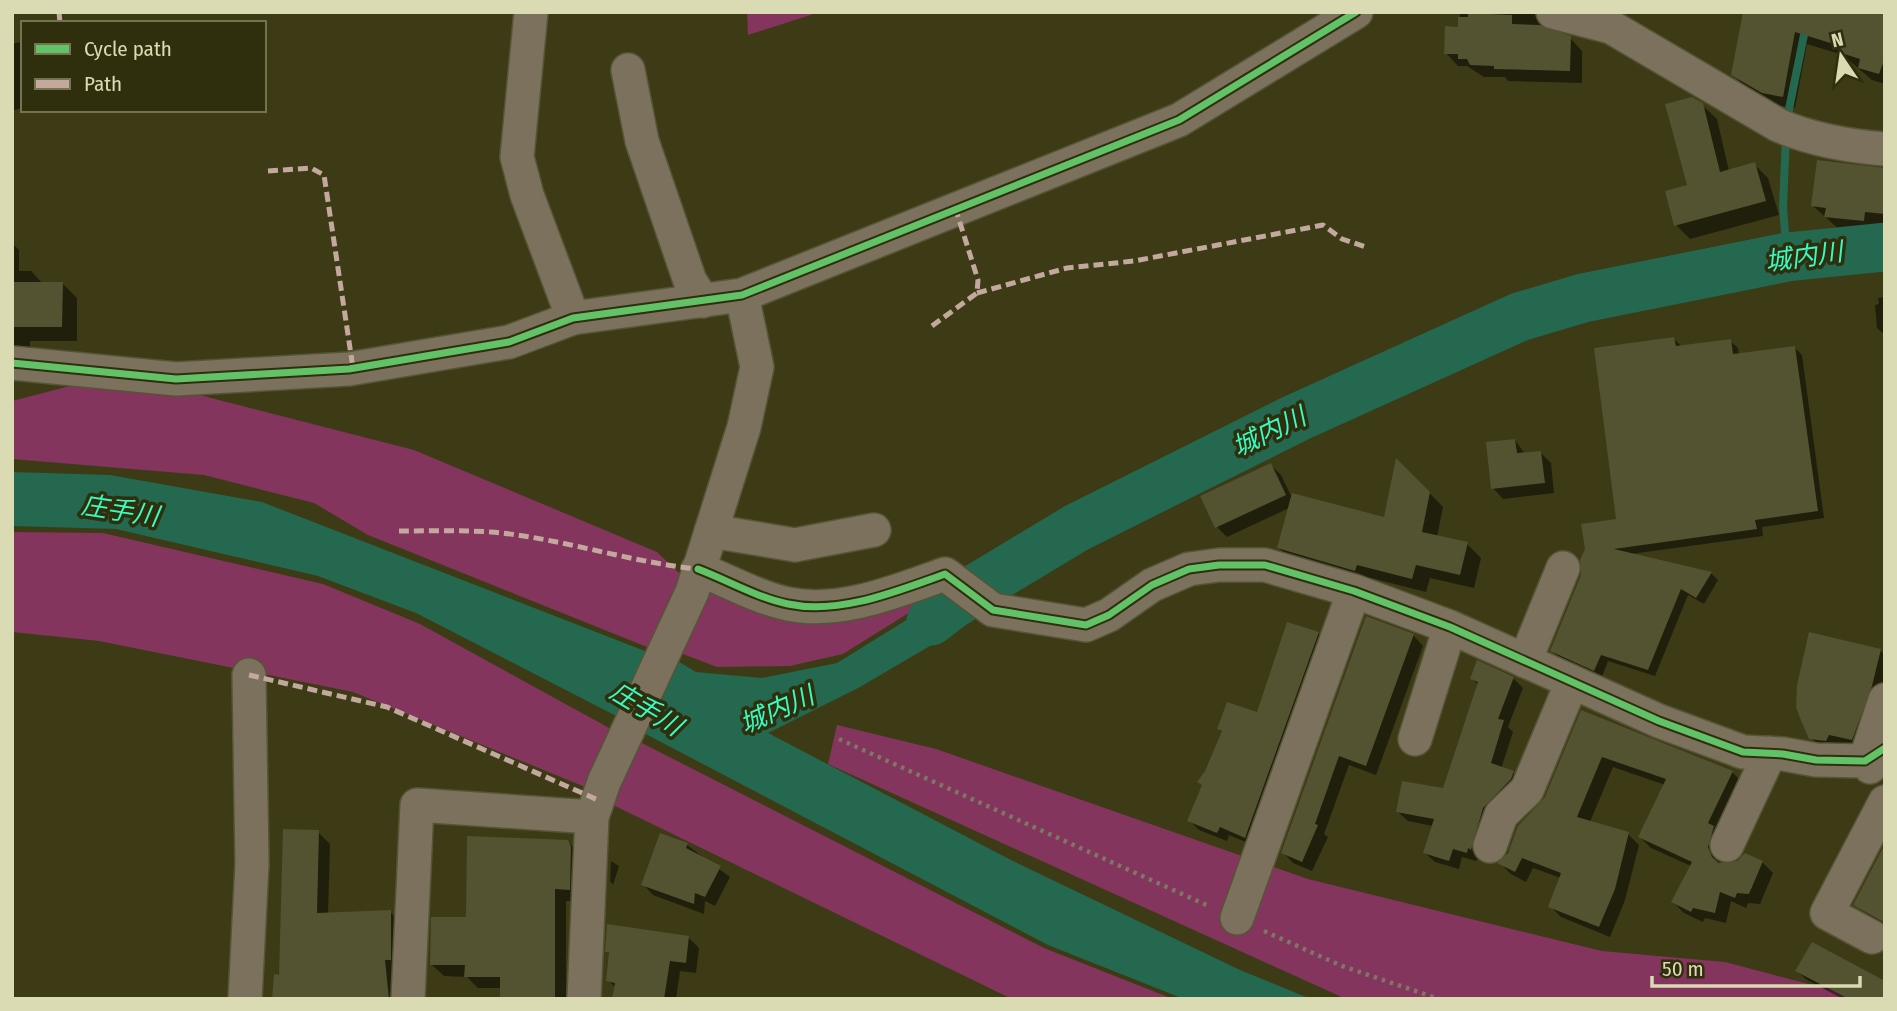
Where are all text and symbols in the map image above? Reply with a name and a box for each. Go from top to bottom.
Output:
legend [21,21,266,112]
north arrow [1806,21,1876,91]
text: N [1829,27,1845,52]
text: Cycle path [84,36,172,62]
text: Path [84,71,122,97]
water label: 城内川 [1763,236,1848,278]
water label: 城内川 [1227,400,1314,463]
water label: 庄手川 [79,490,164,533]
water label: 庄手川 [605,676,690,744]
water label: 城内川 [735,679,822,740]
scale bar [1652,944,1860,988]
text: 50 m [1662,956,1704,982]

